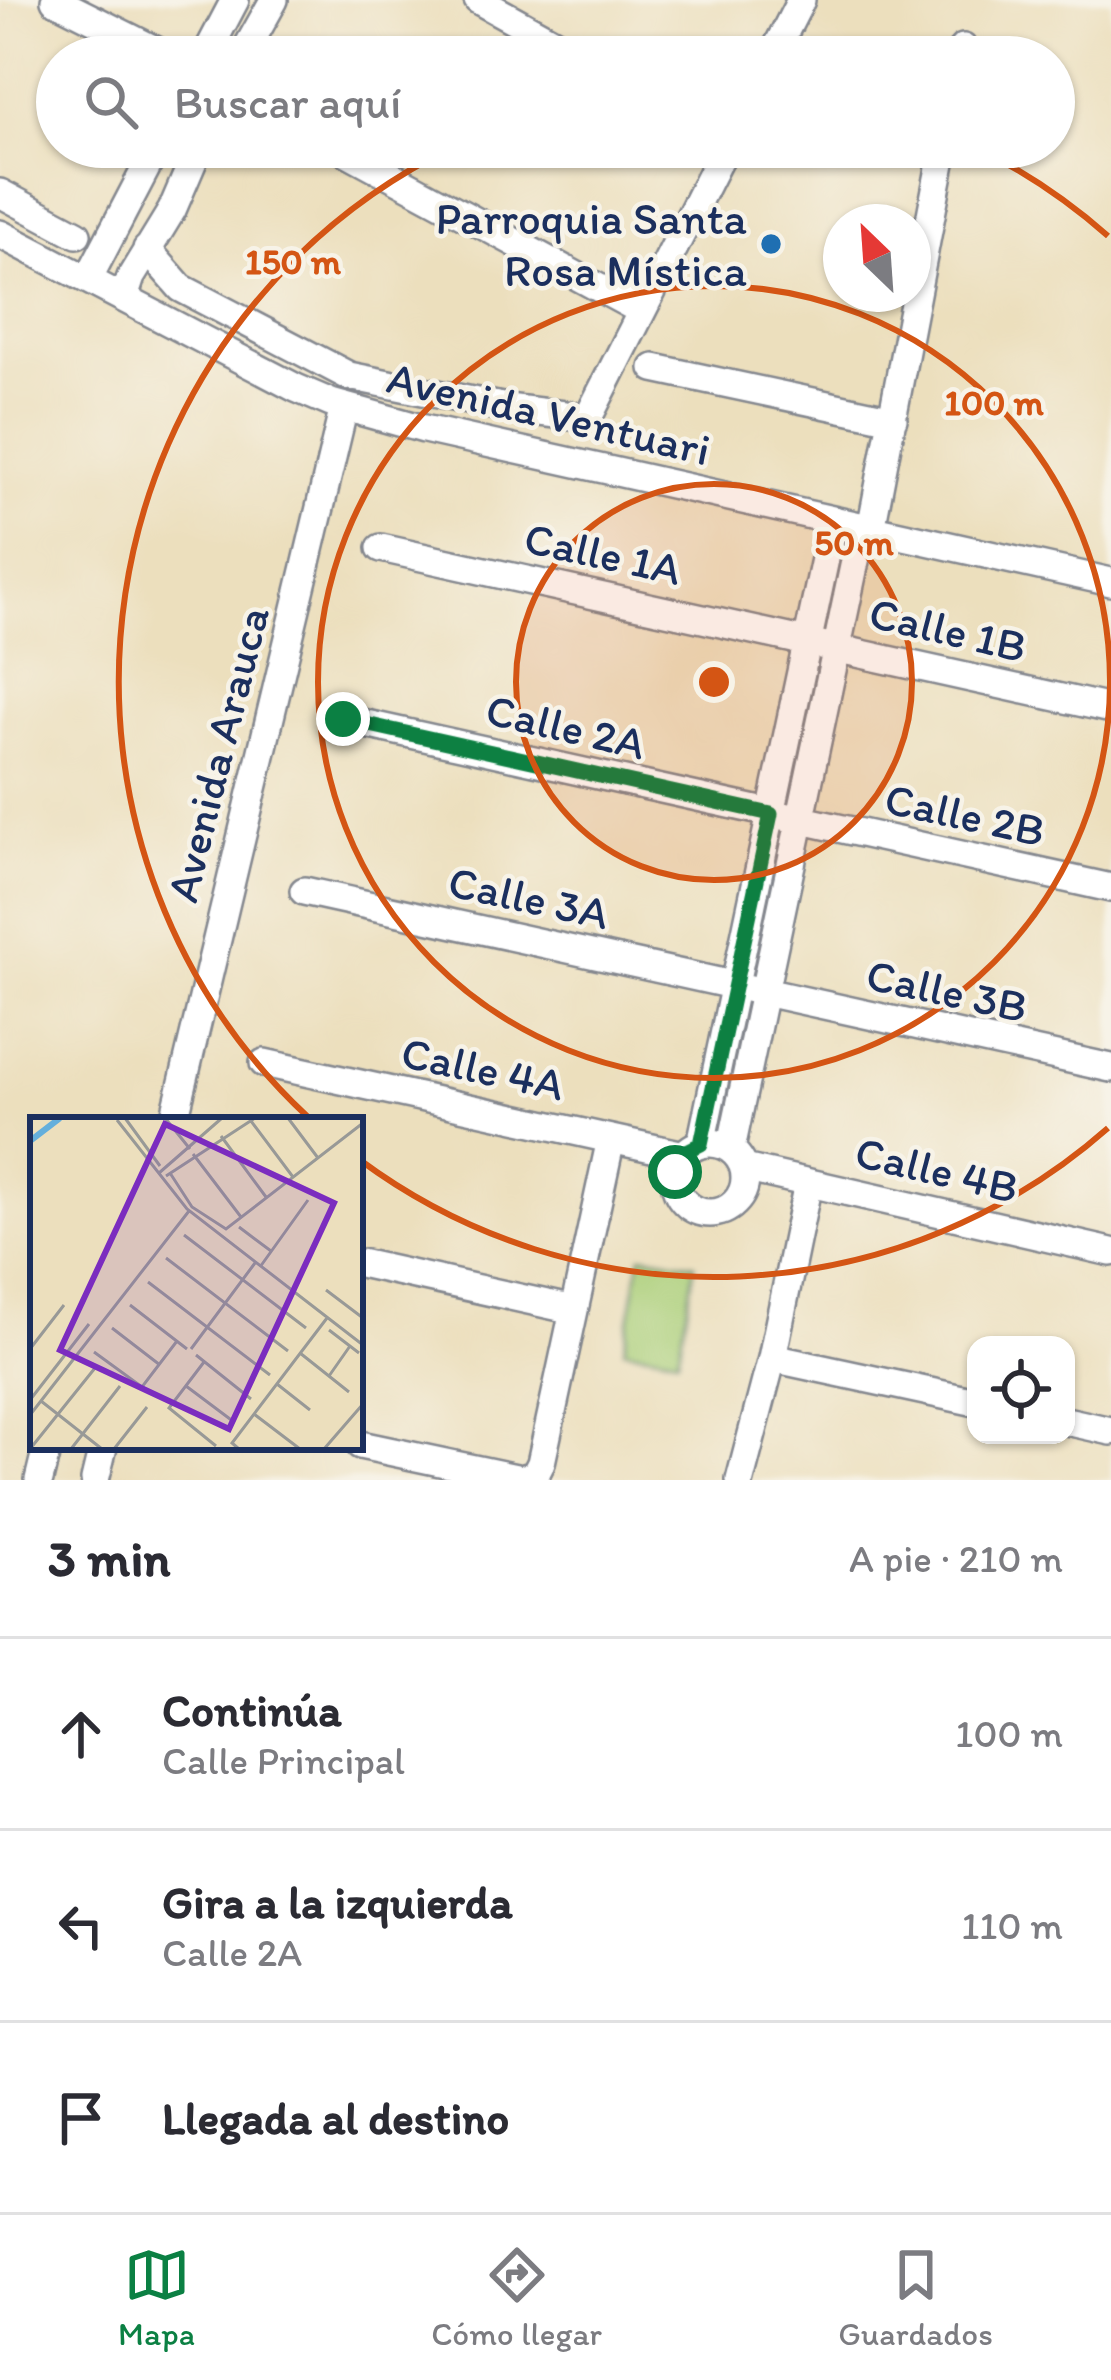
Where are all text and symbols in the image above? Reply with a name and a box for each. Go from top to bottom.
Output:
search box [36,36,1075,168]
icon: search [78,69,144,135]
text: Buscar aquí [174,75,401,129]
place label: Parroquia Santa Rosa Mística [435,191,747,297]
north arrow [823,204,931,312]
marker: Parroquia Santa Rosa Mística [758,231,784,257]
text: 150 m [245,240,342,283]
street label: Avenida Ventuari [382,350,716,476]
text: 100 m [944,381,1044,424]
street label: Calle 1A [520,510,687,596]
text: 50 m [814,521,894,564]
street label: Calle 1B [864,585,1032,673]
street label: Avenida Arauca [154,601,280,907]
centre of rings [693,661,735,703]
street label: Calle 2A [481,681,651,771]
route end [316,692,370,746]
street label: Calle 2B [880,771,1050,857]
street label: Calle 3A [444,854,614,940]
street label: Calle 3B [862,947,1032,1033]
street label: Calle 4A [397,1024,570,1112]
inset map [30,1117,363,1450]
street label: Calle 4B [850,1124,1024,1214]
route start [648,1145,702,1199]
map controls [967,1336,1075,1444]
button: locate [967,1336,1075,1444]
text: 3 min [48,1528,170,1589]
text: A pie · 210 m [849,1535,1063,1582]
text: Continúa [162,1683,342,1737]
icon: ahead [48,1701,114,1767]
text: 100 m [955,1710,1063,1757]
text: Calle Principal [162,1737,405,1784]
text: Gira a la izquierda [162,1875,513,1929]
icon: left [48,1893,114,1959]
text: 110 m [961,1902,1063,1949]
text: Calle 2A [162,1929,302,1976]
icon: arrive [48,2085,114,2151]
text: Llegada al destino [162,2091,509,2145]
tab: Mapa [118,2242,195,2353]
tab: Cómo llegar [431,2242,602,2353]
tab: Guardados [838,2242,993,2353]

